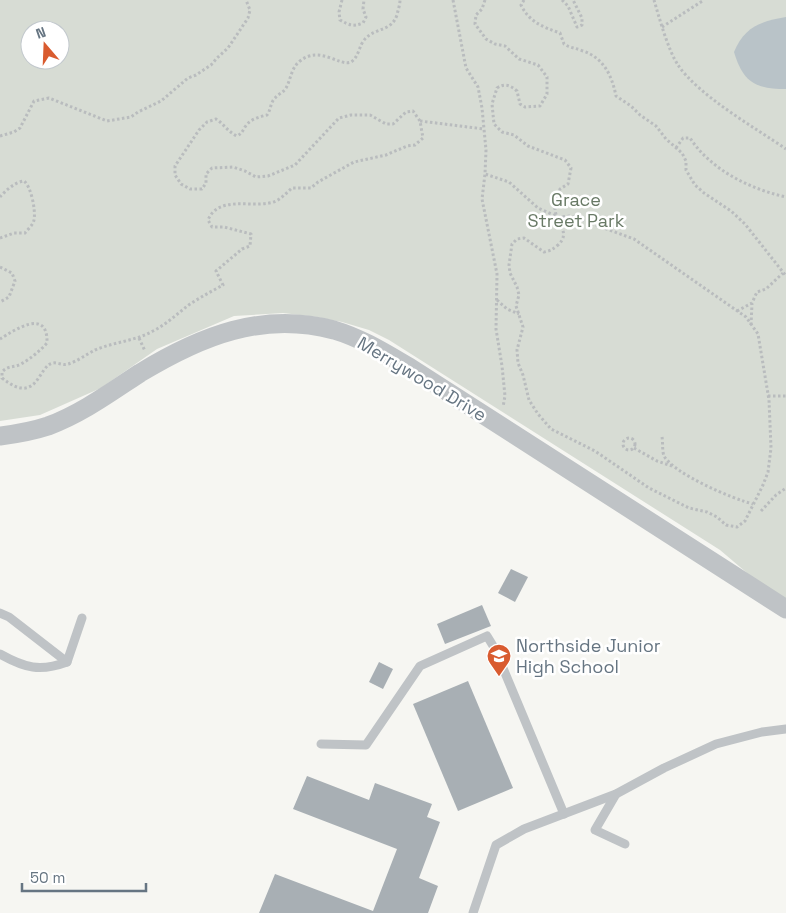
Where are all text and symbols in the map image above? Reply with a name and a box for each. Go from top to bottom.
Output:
north arrow [20,20,70,70]
text: N [33,23,48,43]
park label: Grace Street Park [527,188,625,232]
street label: Merrywood Drive [353,331,491,426]
place label: Northside Junior High School [516,634,661,678]
school or university icon: Northside Junior High School [486,643,512,677]
scale bar [22,860,146,892]
text: 50 m [30,868,65,887]

